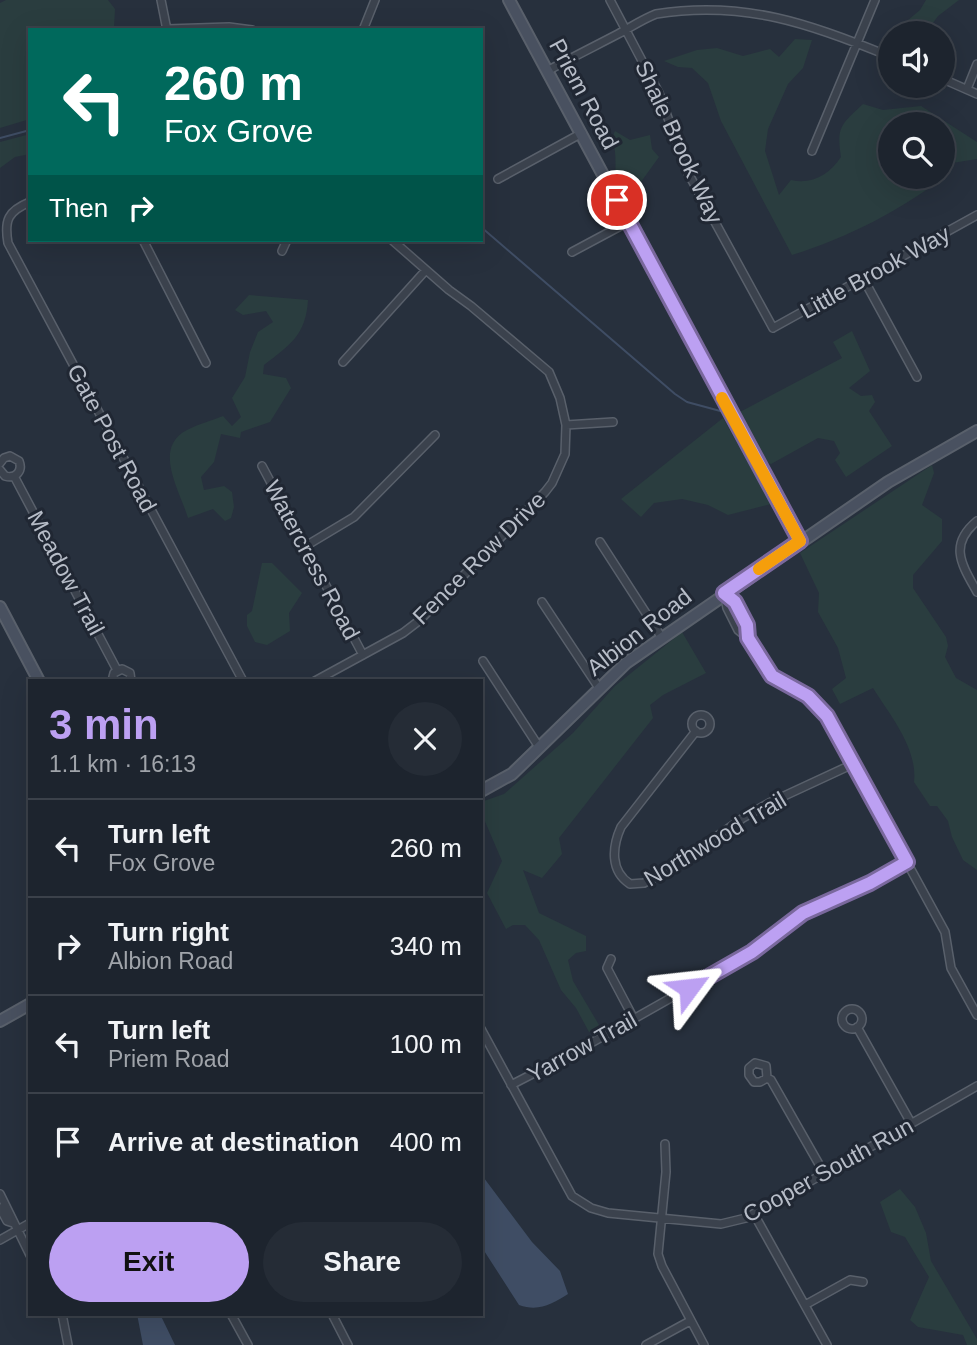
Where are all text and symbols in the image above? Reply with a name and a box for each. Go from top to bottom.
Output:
map controls [878,21,955,189]
button: sound [878,21,955,98]
street label: Priem Road [544,34,624,154]
icon: left [49,56,140,147]
text: 260 m [164,56,303,110]
street label: Shale Brook Way [630,56,728,228]
button: search [878,112,955,189]
text: Fox Grove [164,113,313,149]
pin [587,170,647,230]
icon: arrive [598,181,636,219]
icon: right [122,189,160,227]
text: Then [49,193,108,223]
street label: Little Brook Way [796,220,955,324]
street label: Gate Post Road [62,360,162,516]
street label: Watercress Road [259,476,365,644]
street label: Fence Row Drive [407,486,551,630]
street label: Meadow Trail [22,507,110,639]
street label: Albion Road [582,583,696,681]
text: 3 min [49,701,159,748]
button: close [388,702,462,776]
text: 1.1 km · 16:13 [49,751,196,777]
street label: Northwood Trail [639,786,791,892]
text: Turn left [108,819,210,849]
icon: left [49,829,87,867]
text: 260 m [390,833,462,863]
text: Fox Grove [108,850,215,876]
text: Turn right [108,917,229,947]
icon: right [49,927,87,965]
text: 340 m [390,931,462,961]
text: Albion Road [108,948,233,974]
position arrow [652,951,726,1025]
street label: Yarrow Trail [523,1006,641,1088]
text: Turn left [108,1015,210,1045]
icon: left [49,1025,87,1063]
text: 100 m [390,1029,462,1059]
text: Priem Road [108,1046,229,1072]
street label: Cooper South Run [738,1112,918,1228]
icon: arrive [49,1123,87,1161]
text: Arrive at destination [108,1127,359,1157]
text: 400 m [390,1127,462,1157]
button: Exit [49,1222,249,1302]
button: Share [263,1222,462,1302]

